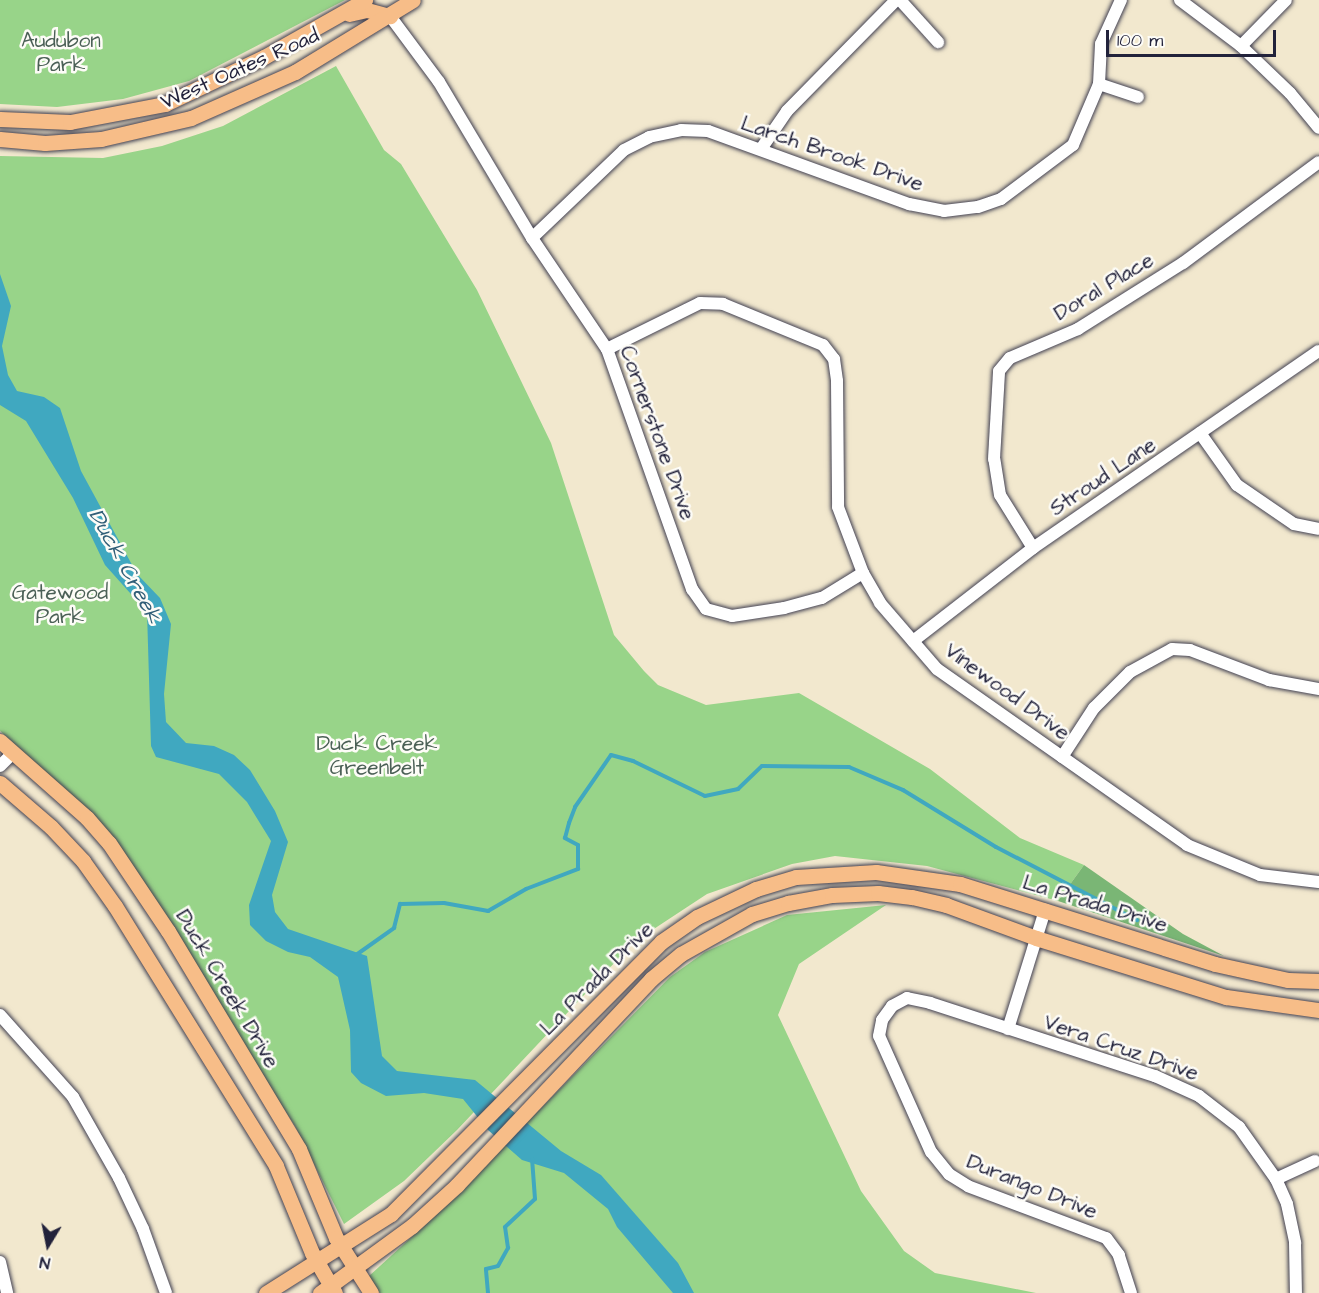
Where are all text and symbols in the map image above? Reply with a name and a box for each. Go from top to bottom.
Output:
scale bar [1109,18,1278,56]
street label: West Oates Road [157,23,323,115]
park label: Audubon Park [21,28,101,78]
text: 100 m [1117,28,1163,53]
street label: Larch Brook Drive [738,111,926,197]
street label: Doral Place [1050,248,1158,326]
street label: Cornerstone Drive [614,342,700,524]
street label: Stroud Lane [1045,432,1161,522]
water label: Duck Creek [83,504,167,628]
park label: Gatewood Park [12,580,108,630]
street label: Vinewood Drive [939,638,1075,746]
park label: Duck Creek Greenbelt [317,731,437,781]
street label: La Prada Drive [1020,870,1170,938]
street label: Duck Creek Drive [170,905,284,1073]
street label: La Prada Drive [535,917,659,1041]
street label: Vera Cruz Drive [1040,1010,1202,1086]
street label: Durango Drive [963,1149,1101,1225]
north arrow [18,1215,78,1275]
text: N [38,1251,52,1274]

